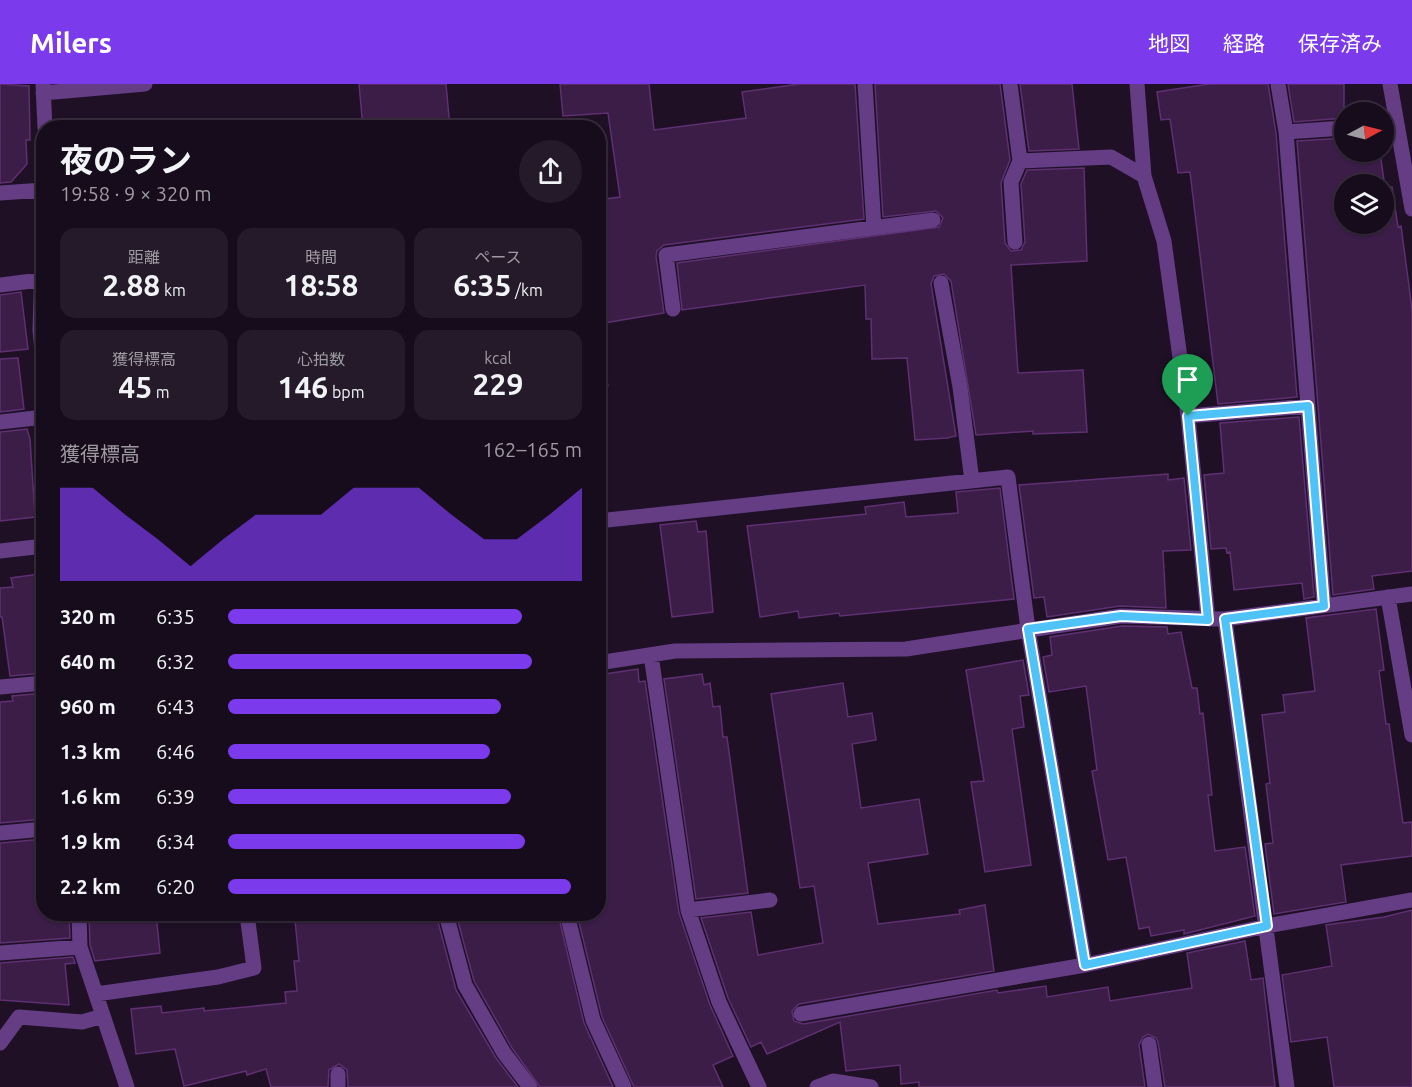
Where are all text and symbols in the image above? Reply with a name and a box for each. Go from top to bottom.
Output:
text: Milers [30,27,112,58]
text: 地図 [1148,31,1190,55]
text: 経路 [1223,31,1265,55]
text: 保存済み [1298,31,1382,55]
north arrow [1334,102,1394,162]
map controls [1334,102,1394,234]
button: share [519,140,582,203]
text: 夜のラン [60,141,192,178]
button: layers [1334,174,1394,234]
text: 19:58 · 9 × 320 m [60,182,212,205]
text: 距離 [128,248,160,266]
text: 時間 [305,248,337,266]
text: ペース [474,248,522,266]
text: 2.88 [102,268,160,302]
text: 18:58 [283,268,359,302]
text: 6:35 [453,268,511,302]
text: km [160,281,186,299]
text: /km [511,281,543,299]
text: kcal [484,349,512,367]
text: 獲得標高 [112,350,176,368]
text: 心拍数 [297,350,345,368]
pin [1162,354,1213,416]
icon: arrive [1171,363,1204,396]
text: 229 [473,367,523,401]
text: 45 [118,370,152,404]
text: 146 [278,370,328,404]
text: m [152,383,170,401]
text: bpm [328,383,364,401]
text: 162–165 m [483,438,582,461]
text: 獲得標高 [60,442,140,465]
text: 320 m [60,605,116,628]
text: 6:35 [156,605,195,628]
text: 640 m [60,650,116,673]
text: 6:32 [156,650,195,673]
text: 960 m [60,695,116,718]
text: 6:43 [156,695,195,718]
text: 1.3 km [60,740,121,763]
text: 6:46 [156,740,195,763]
text: 1.6 km [60,785,121,808]
text: 6:39 [156,785,195,808]
text: 1.9 km [60,830,121,853]
text: 6:34 [156,830,195,853]
text: 2.2 km [60,875,121,898]
text: 6:20 [156,875,195,898]

